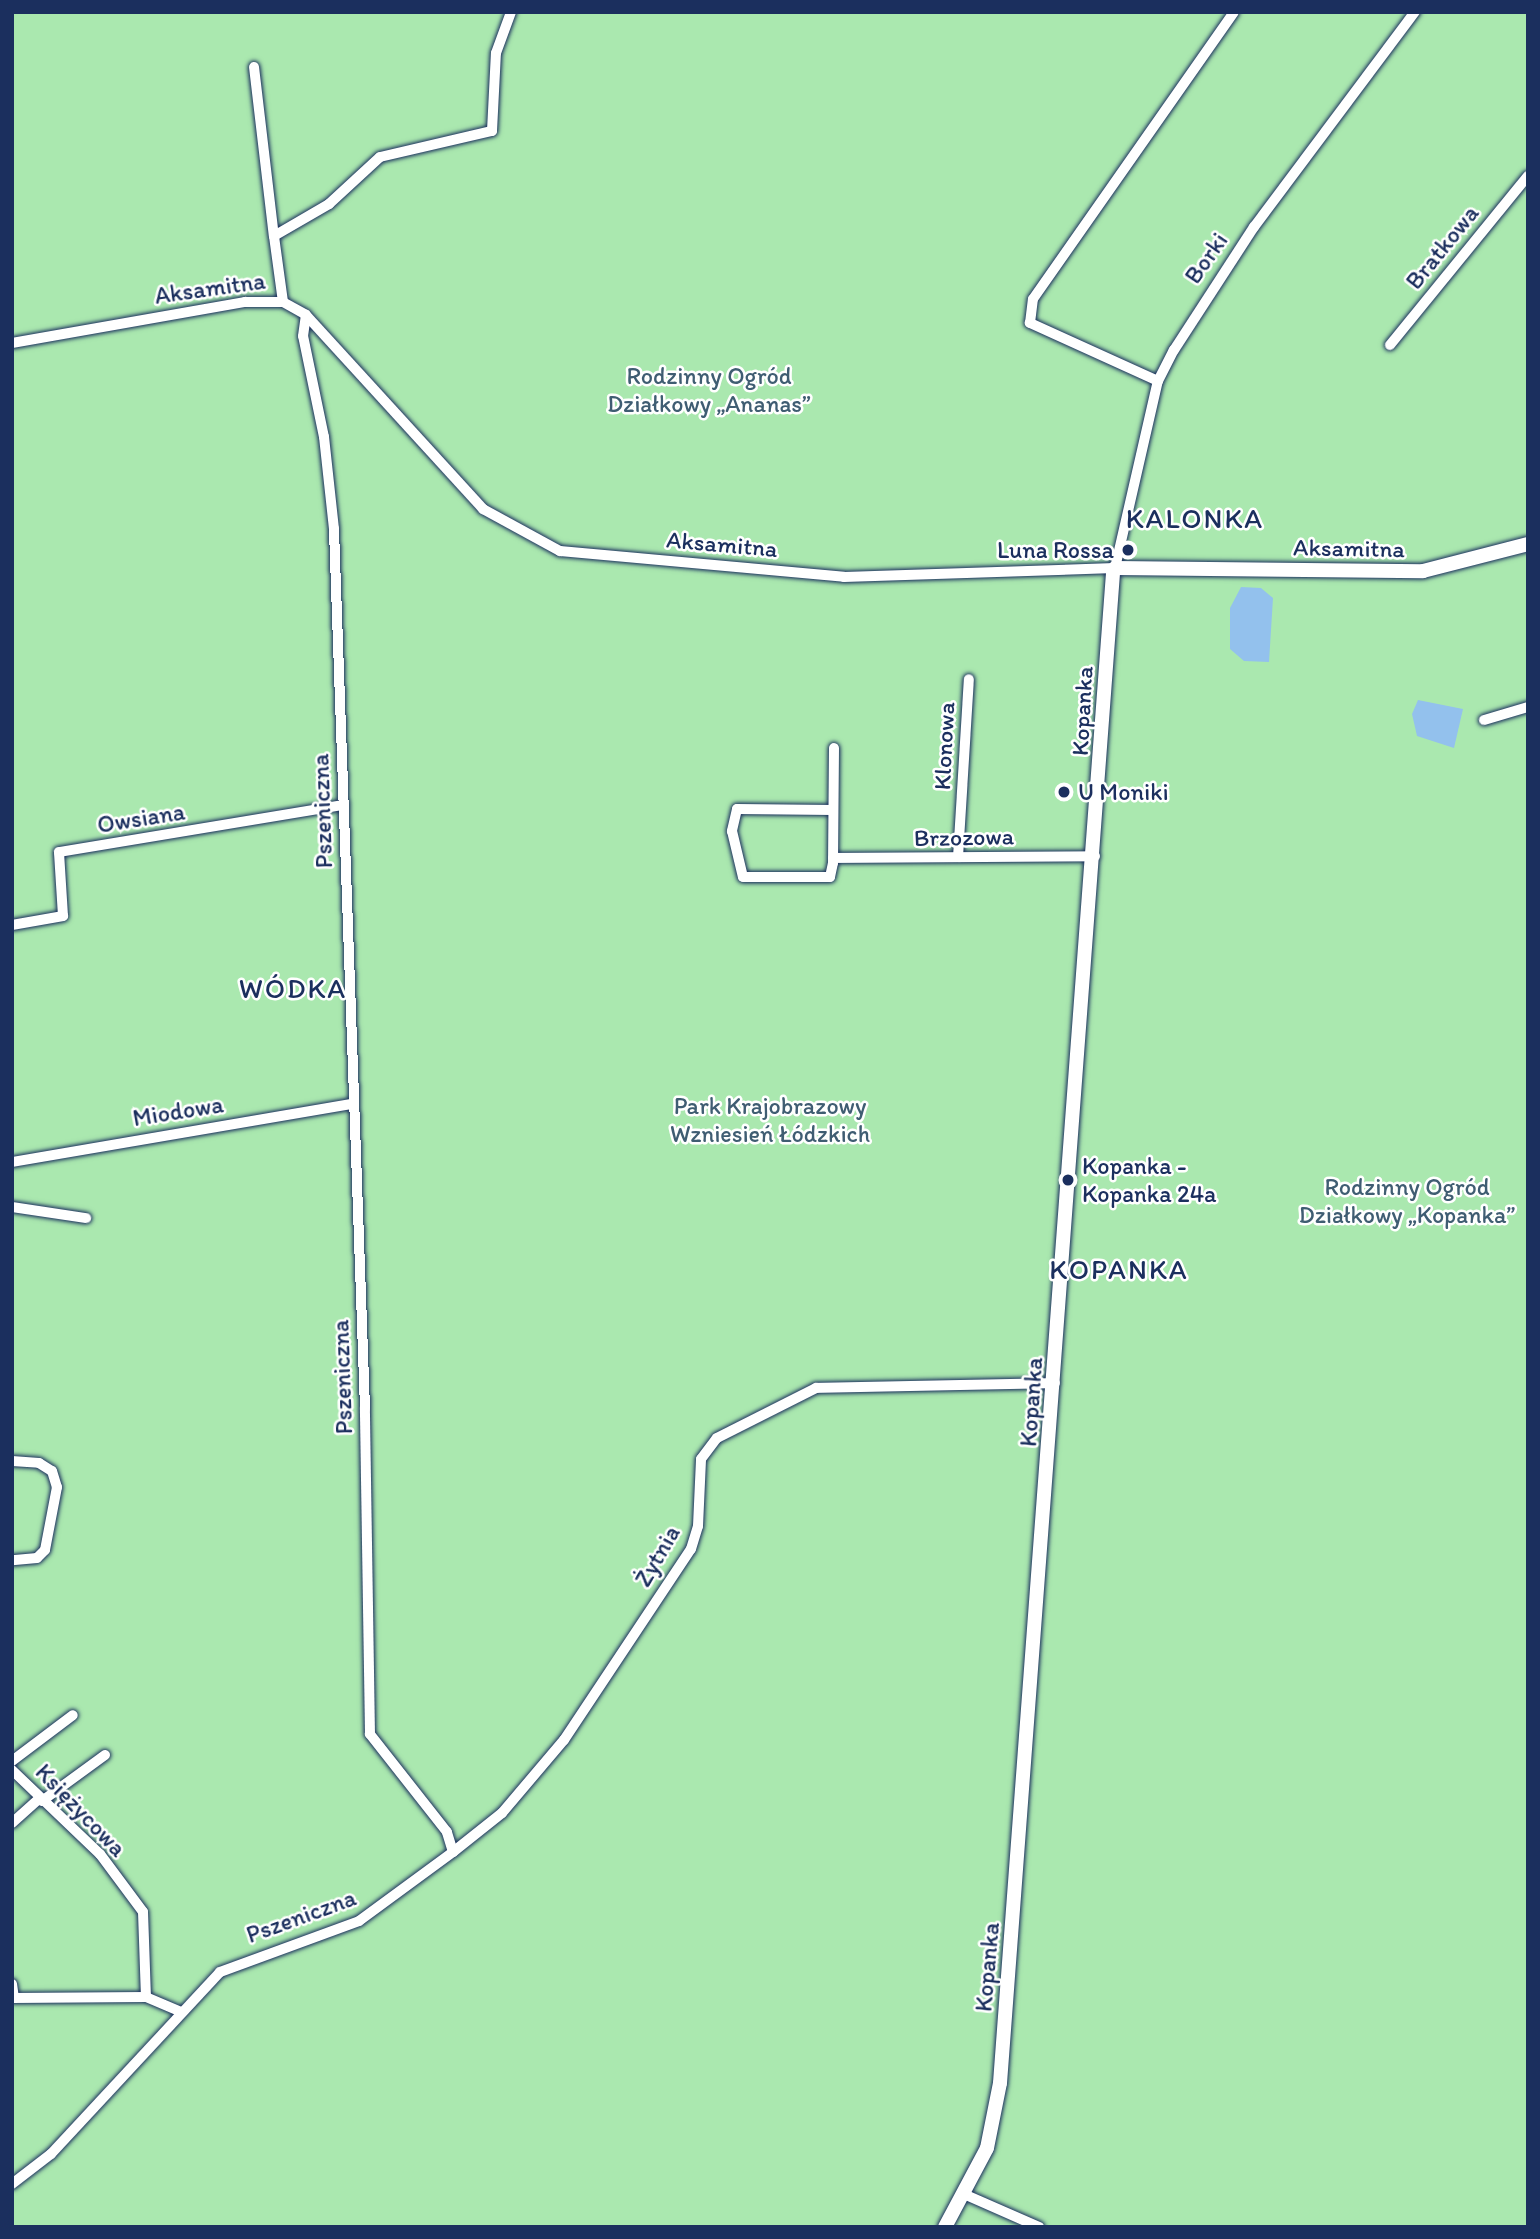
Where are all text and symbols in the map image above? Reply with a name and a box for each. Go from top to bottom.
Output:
street label: Bratkowa [1399,199,1485,295]
street label: Borki [1178,227,1234,289]
street label: Aksamitna [153,266,267,310]
park label: Rodzinny Ogród Działkowy „Ananas” [607,362,811,418]
district label: KALONKA [1126,501,1264,535]
street label: Aksamitna [665,525,779,563]
street label: Aksamitna [1293,533,1405,563]
place label: Luna Rossa [998,536,1114,564]
marker: Luna Rossa [1120,542,1136,558]
street label: Kopanka [1065,665,1099,757]
street label: Klonowa [927,701,961,791]
street label: Pszeniczna [306,753,338,869]
place label: U Moniki [1078,778,1169,806]
marker: U Moniki [1056,784,1072,800]
street label: Owsiana [95,797,187,839]
street label: Brzozowa [914,822,1014,852]
district label: WÓDKA [240,971,346,1005]
street label: Miodowa [131,1090,225,1132]
park label: Park Krajobrazowy Wzniesień Łódzkich [670,1092,870,1148]
place label: Kopanka - Kopanka 24a [1082,1152,1217,1208]
marker: Kopanka - Kopanka 24a [1060,1172,1076,1188]
park label: Rodzinny Ogród Działkowy „Kopanka” [1299,1173,1515,1229]
district label: KOPANKA [1050,1252,1188,1286]
street label: Pszeniczna [326,1319,358,1435]
street label: Kopanka [1014,1356,1048,1448]
street label: Żytnia [628,1520,686,1592]
street label: Księżycowa [30,1758,132,1862]
street label: Pszeniczna [242,1883,360,1949]
street label: Kopanka [969,1921,1005,2013]

